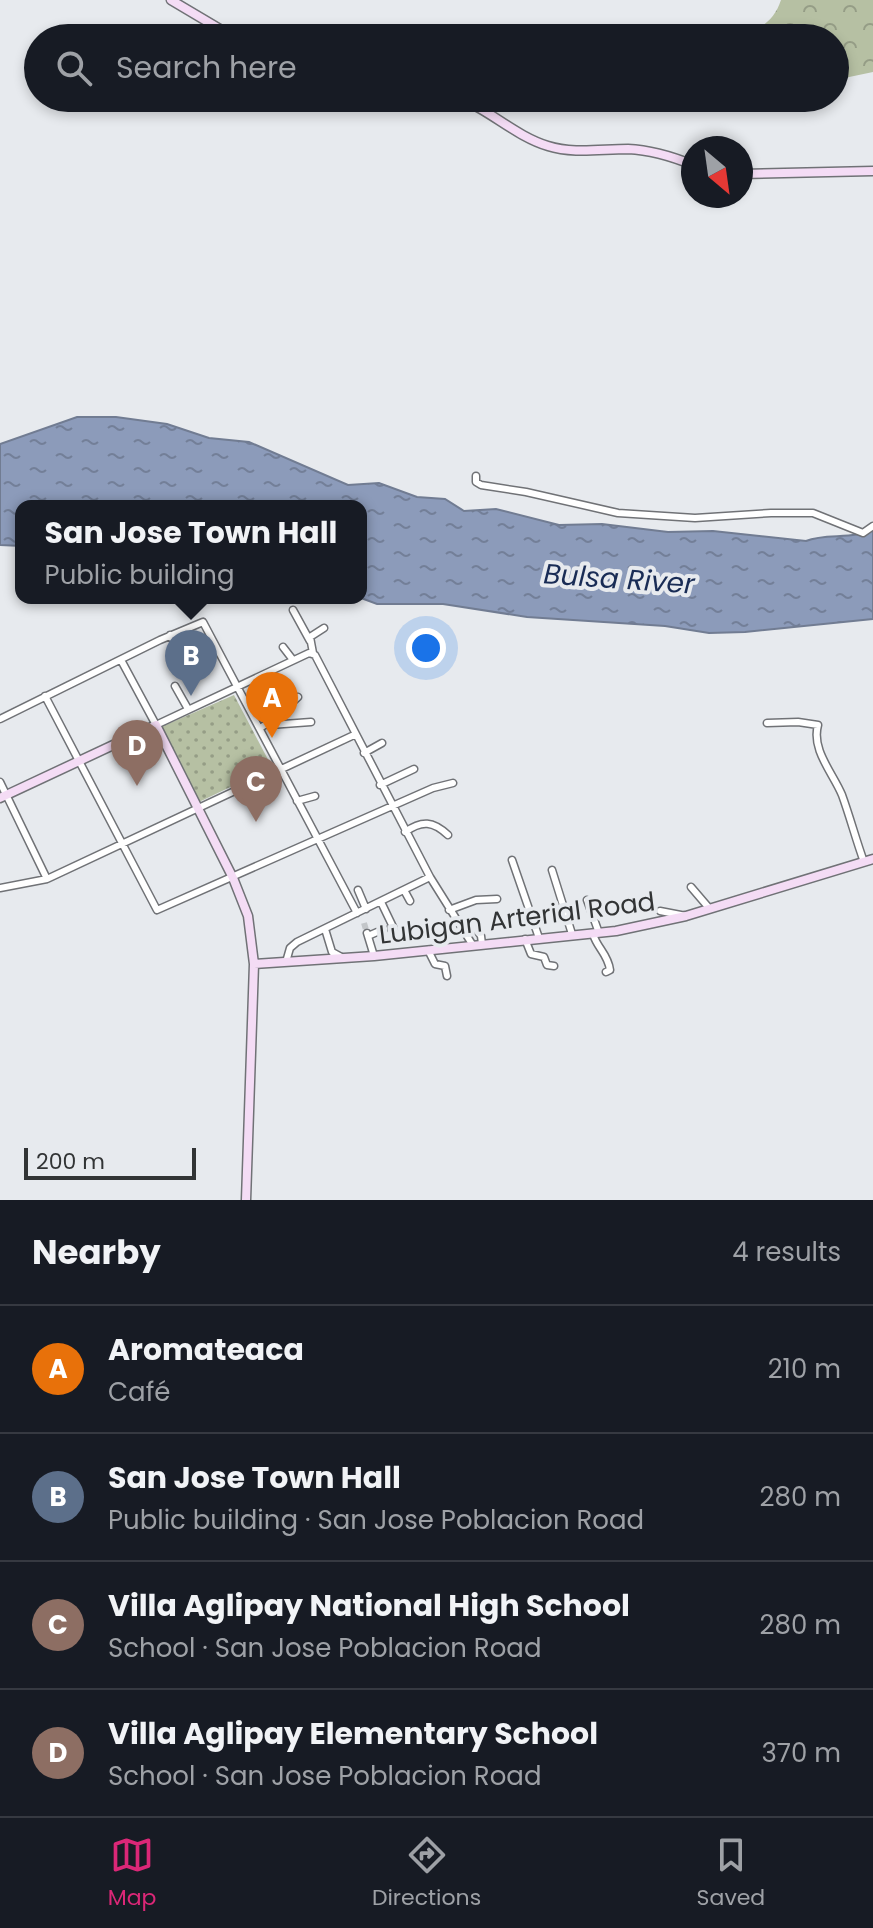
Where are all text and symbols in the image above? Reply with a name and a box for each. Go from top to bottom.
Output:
search box [24,24,849,112]
icon: search [52,46,96,90]
text: Search here [116,46,297,89]
north arrow [681,136,753,208]
popup [15,500,367,604]
text: San Jose Town Hall [45,511,337,554]
water label: Bulsa River [542,554,696,604]
text: Public building [45,557,235,593]
your location [406,628,446,668]
pin: B [165,630,217,696]
pin: A [246,672,298,738]
pin: D [111,720,163,786]
pin: C [230,756,282,822]
street label: Lubigan Arterial Road [377,883,657,953]
scale bar [24,1144,196,1180]
text: 200 m [36,1146,105,1177]
text: Nearby [32,1228,161,1276]
text: 4 results [732,1234,841,1270]
text: Aromateaca [108,1328,304,1371]
text: A [48,1351,68,1387]
text: 210 m [768,1351,841,1387]
text: Café [108,1374,170,1410]
text: San Jose Town Hall [108,1456,401,1499]
text: B [49,1479,67,1515]
text: 280 m [760,1479,841,1515]
text: Public building · San Jose Poblacion Road [108,1502,644,1538]
text: Villa Aglipay National High School [108,1584,630,1627]
text: C [48,1607,68,1643]
text: 280 m [760,1607,841,1643]
text: School · San Jose Poblacion Road [108,1630,541,1666]
text: Villa Aglipay Elementary School [108,1712,598,1755]
text: D [49,1735,67,1771]
text: 370 m [761,1735,841,1771]
text: School · San Jose Poblacion Road [108,1758,541,1794]
tab: Map [108,1833,156,1914]
tab: Directions [372,1833,481,1914]
tab: Saved [697,1833,765,1914]

